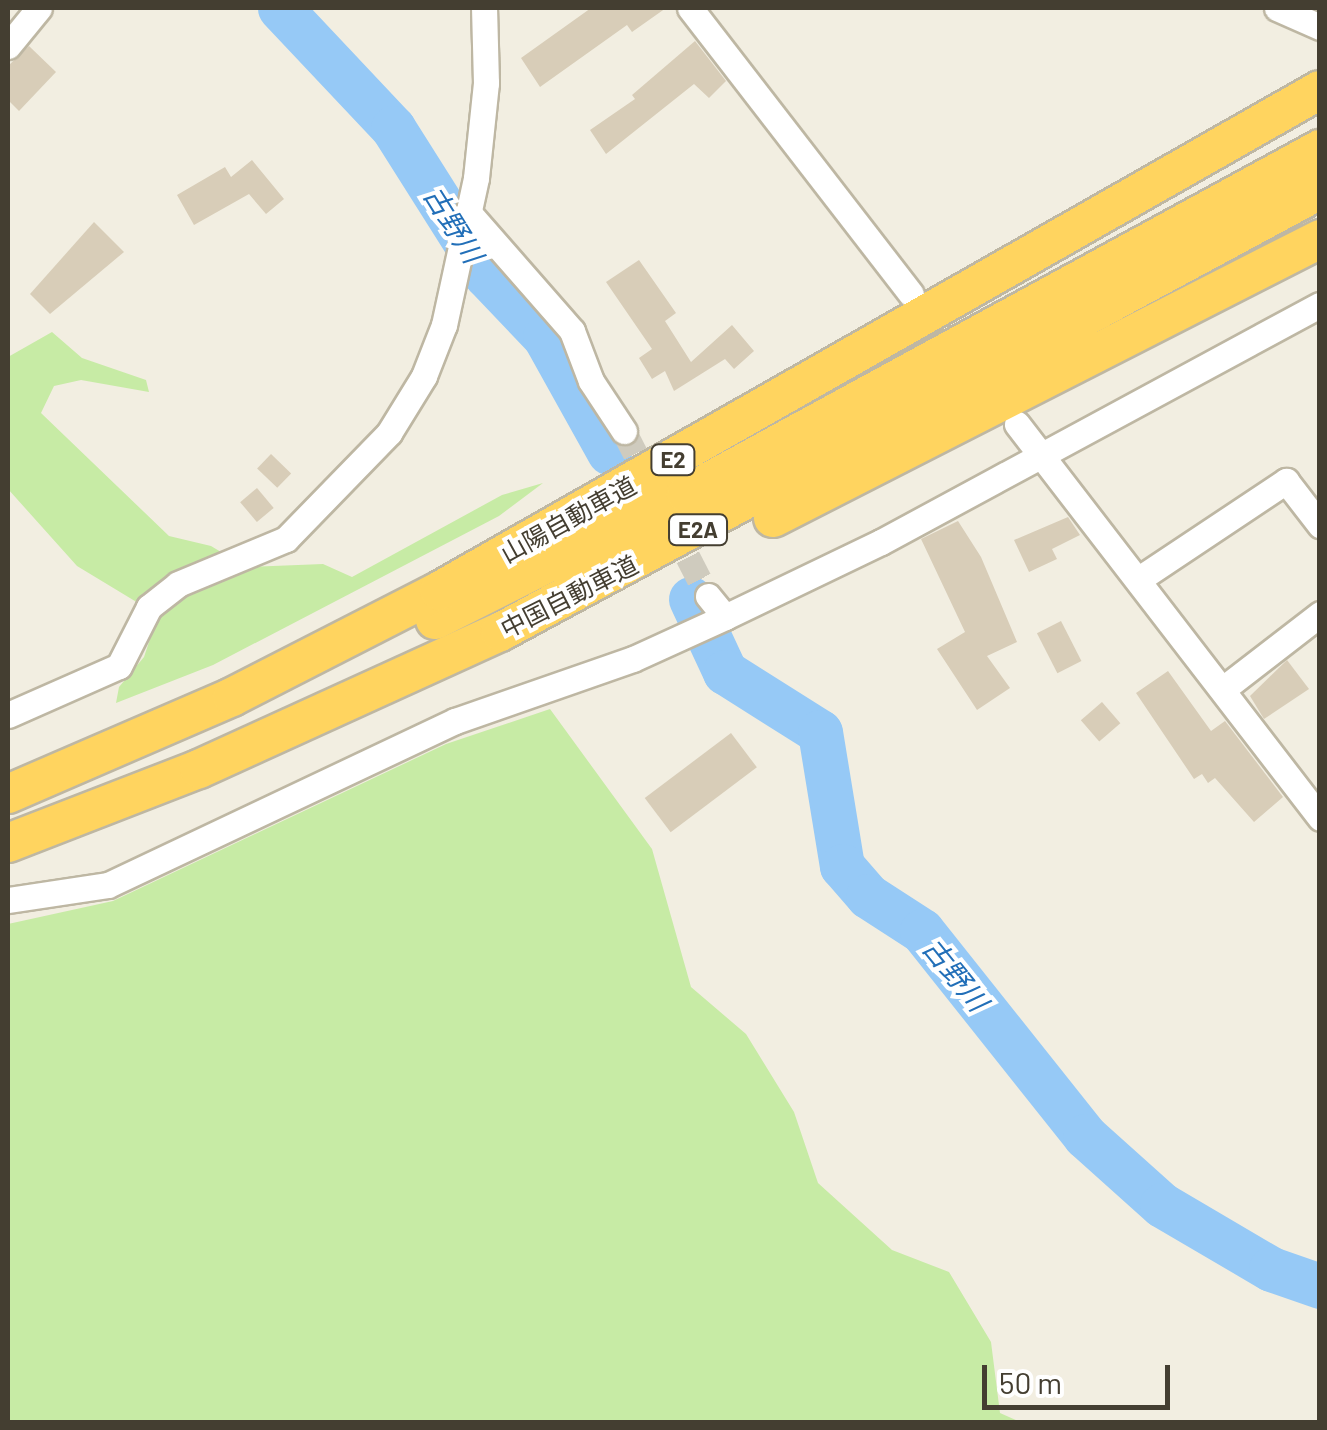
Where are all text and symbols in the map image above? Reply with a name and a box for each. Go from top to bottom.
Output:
water label: 古野川 [417,179,491,269]
road number: E2 [648,443,698,477]
street label: 山陽自動車道 [495,470,641,568]
road number: E2A [668,513,728,547]
street label: 中国自動車道 [495,549,643,643]
water label: 古野川 [917,931,995,1017]
scale bar [987,1345,1174,1407]
text: 50 m [999,1364,1062,1400]

